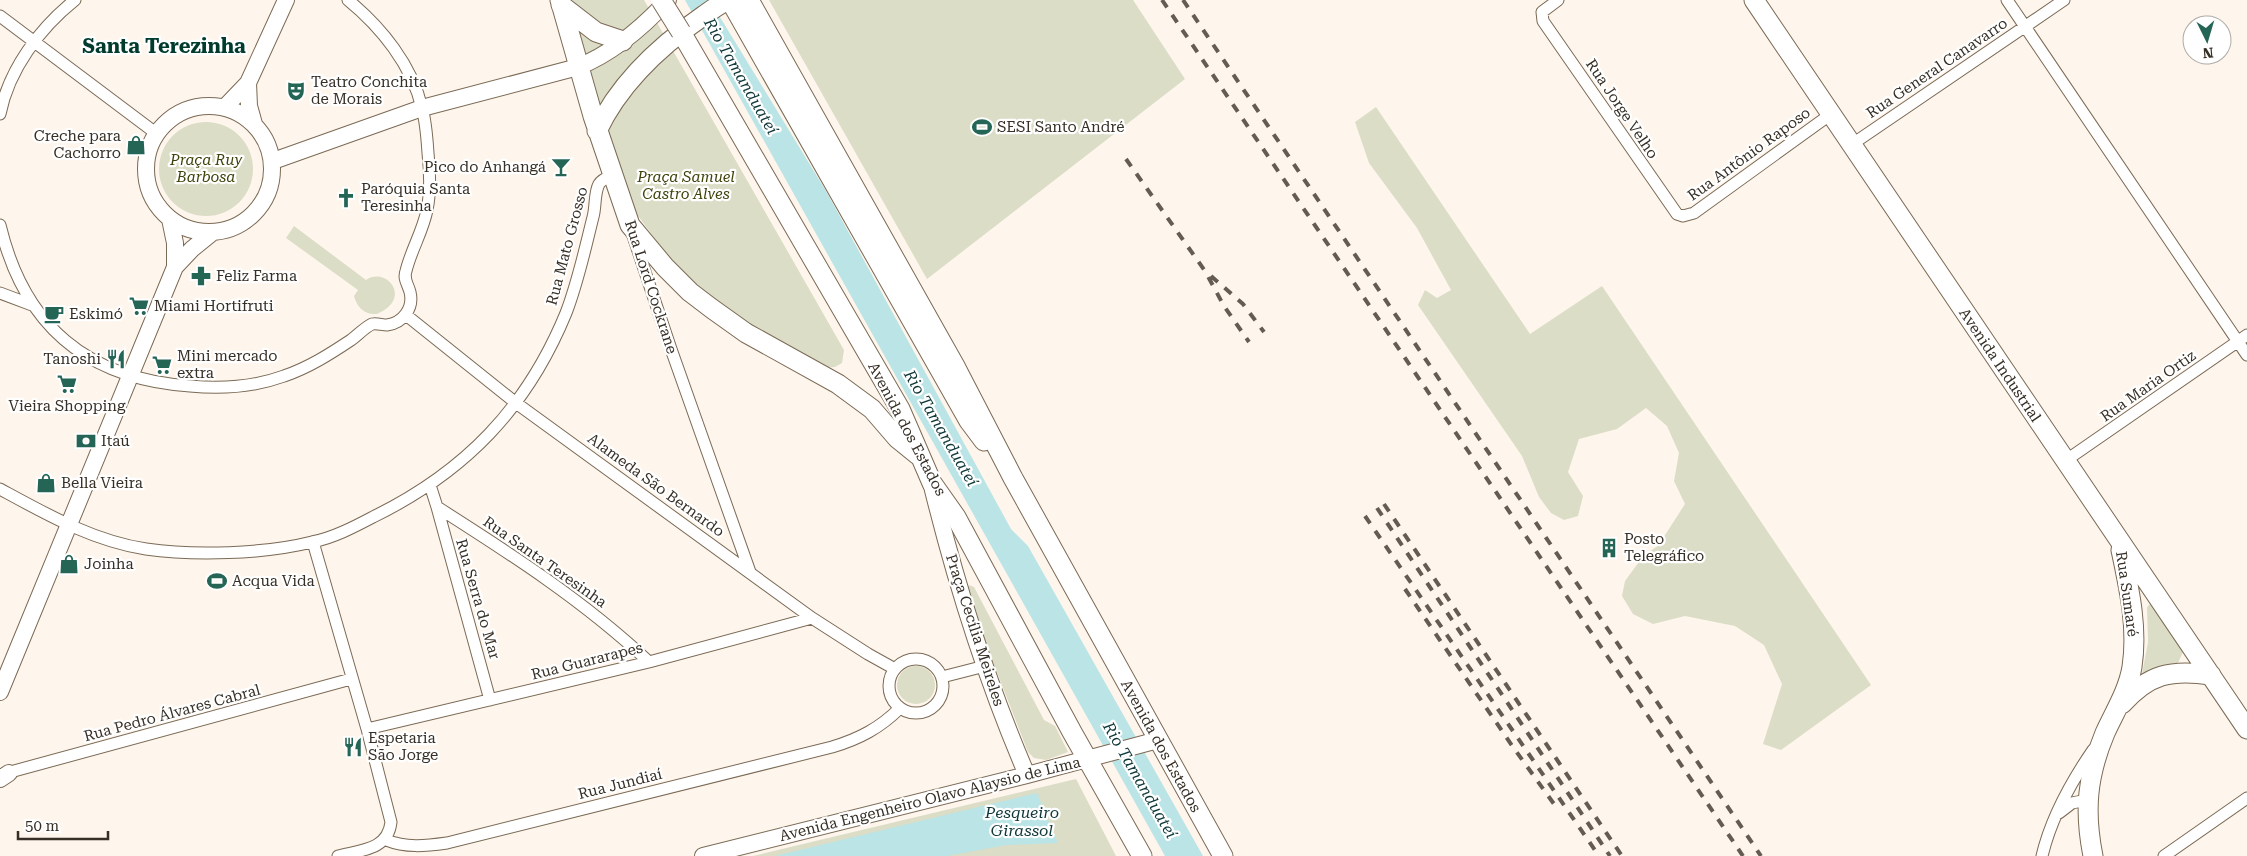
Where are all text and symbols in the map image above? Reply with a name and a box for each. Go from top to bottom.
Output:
water label: Rio Tamanduateí [700,14,782,138]
street label: Rua General Canavarro [1863,14,2011,122]
north arrow [2182,15,2232,65]
district label: Santa Terezinha [82,34,246,58]
text: N [2202,45,2214,61]
street label: Rua Jorge Velho [1582,56,1662,162]
place label: Teatro Conchita de Morais [311,73,427,108]
theatre icon: Teatro Conchita de Morais [285,80,307,102]
street label: Rua Antônio Raposo [1684,103,1814,205]
sports icon: SESI Santo André [971,116,993,138]
place label: SESI Santo André [997,118,1125,136]
place label: Creche para Cachorro [34,127,121,162]
shop icon: Creche para Cachorro [125,134,147,156]
park label: Praça Ruy Barbosa [169,151,242,186]
bar icon: Pico do Anhangá [550,156,572,178]
place label: Pico do Anhangá [424,158,546,176]
park label: Praça Samuel Castro Alves [636,168,735,203]
place label: Paróquia Santa Teresinha [361,180,470,215]
street label: Rua Mato Grosso [542,185,592,307]
church icon: Paróquia Santa Teresinha [335,187,357,209]
street label: Rua Lord Cockrane [621,218,681,356]
pharmacy icon: Feliz Farma [190,265,212,287]
place label: Feliz Farma [216,267,297,285]
supermarket icon: Miami Hortifruti [128,295,150,317]
place label: Miami Hortifruti [154,297,274,315]
cafe icon: Eskimó [43,303,65,325]
place label: Eskimó [69,305,123,323]
street label: Avenida Industrial [1955,305,2045,426]
street label: Rua Maria Ortiz [2097,346,2199,426]
place label: Mini mercado extra [177,347,277,382]
restaurant icon: Tanoshi [105,348,127,370]
place label: Tanoshi [43,350,101,368]
supermarket icon: Mini mercado extra [151,354,173,376]
street label: Avenida dos Estados [864,359,950,499]
water label: Rio Tamanduateí [900,366,982,490]
supermarket icon: Vieira Shopping [56,373,78,395]
place label: Vieira Shopping [8,397,126,415]
street label: Alameda São Bernardo [584,429,728,541]
bank icon: Itaú [75,430,97,452]
place label: Itaú [101,432,130,450]
shop icon: Bella Vieira [35,472,57,494]
place label: Bella Vieira [61,474,143,492]
street label: Rua Santa Teresinha [480,513,610,611]
place label: Posto Telegráfico [1624,530,1704,565]
street label: Rua Serra do Mar [452,537,504,661]
building icon: Posto Telegráfico [1598,537,1620,559]
street label: Rua Sumaré [2112,550,2142,638]
street label: Praça Cecília Meireles [942,552,1008,708]
shop icon: Joinha [58,553,80,575]
place label: Joinha [84,555,134,573]
sports icon: Acqua Vida [206,570,228,592]
place label: Acqua Vida [232,572,315,590]
street label: Rua Guararapes [529,638,645,684]
street label: Avenida dos Estados [1117,677,1205,815]
street label: Rua Pedro Álvares Cabral [82,681,263,745]
water label: Rio Tamanduateí [1099,718,1181,842]
place label: Espetaria São Jorge [368,729,438,764]
restaurant icon: Espetaria São Jorge [342,736,364,758]
street label: Avenida Engenheiro Olavo Alaysio de Lima [778,753,1082,845]
street label: Rua Jundiaí [576,765,664,803]
water label: Pesqueiro Girassol [984,803,1059,840]
scale bar [18,808,108,840]
text: 50 m [25,817,60,835]

